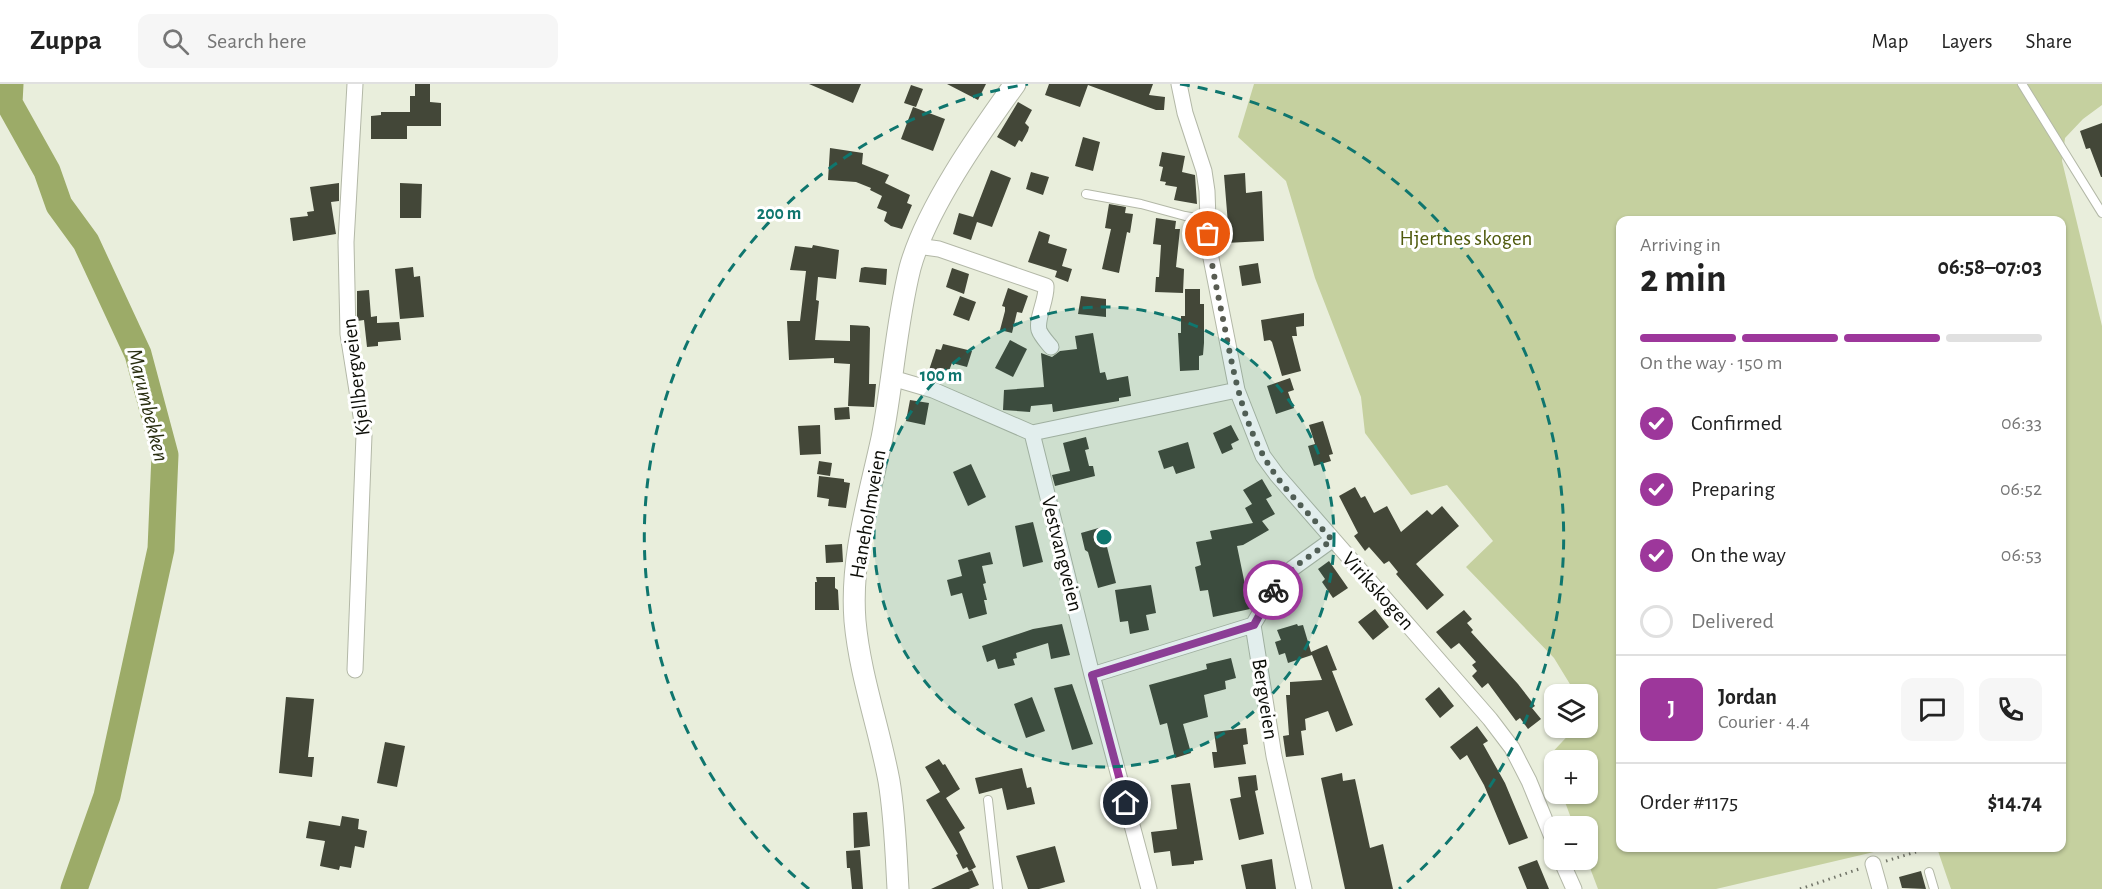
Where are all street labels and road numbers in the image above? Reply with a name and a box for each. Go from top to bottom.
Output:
street label: Kjellbergveien [338,317,374,437]
street label: Haneholmveien [846,448,890,580]
street label: Vestvangveien [1038,494,1086,614]
street label: Virikskogen [1338,548,1418,634]
street label: Bergveien [1248,657,1282,741]

